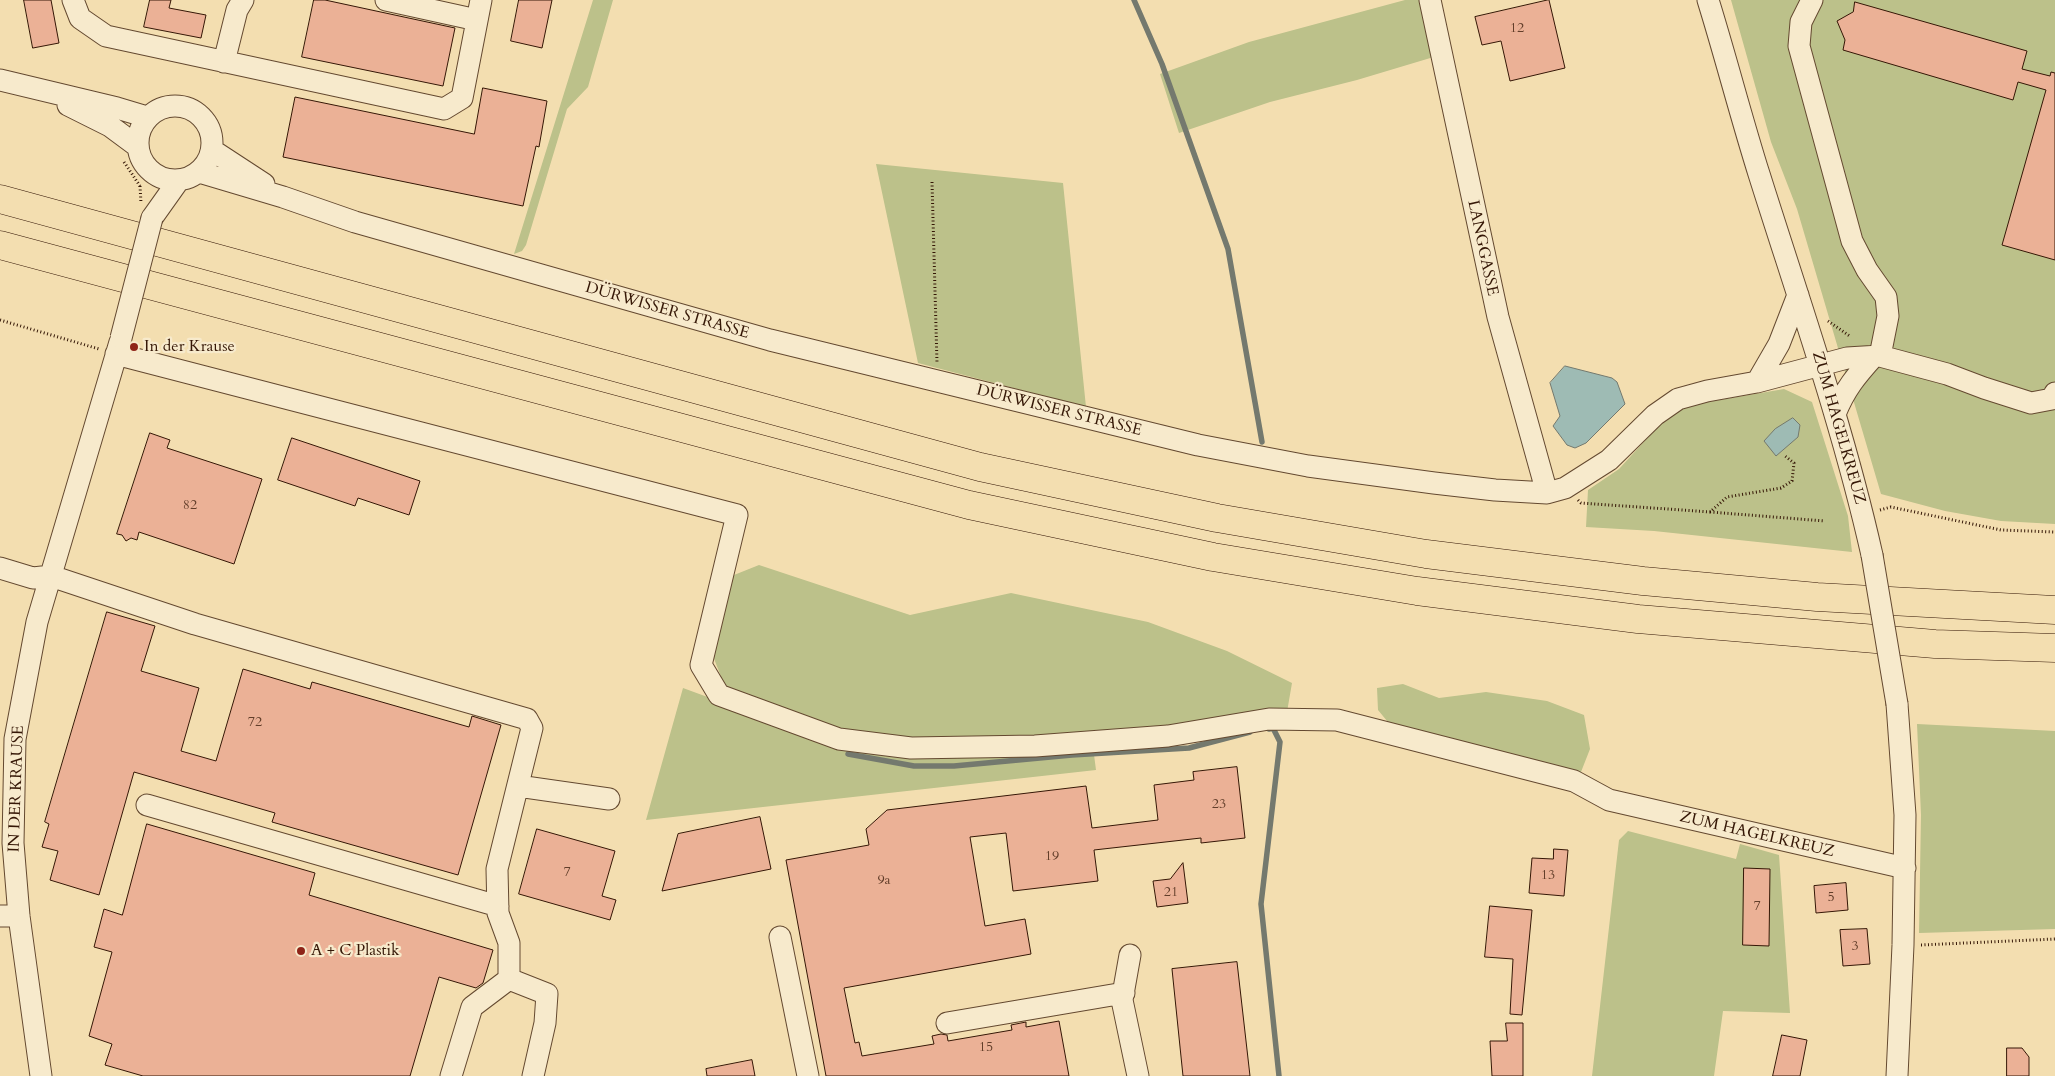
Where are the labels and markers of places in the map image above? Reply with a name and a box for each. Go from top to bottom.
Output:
place label: In der Krause [144,337,235,357]
marker: In der Krause [128,341,140,353]
place label: A + C Plastik [311,941,400,961]
marker: A + C Plastik [295,945,307,957]

